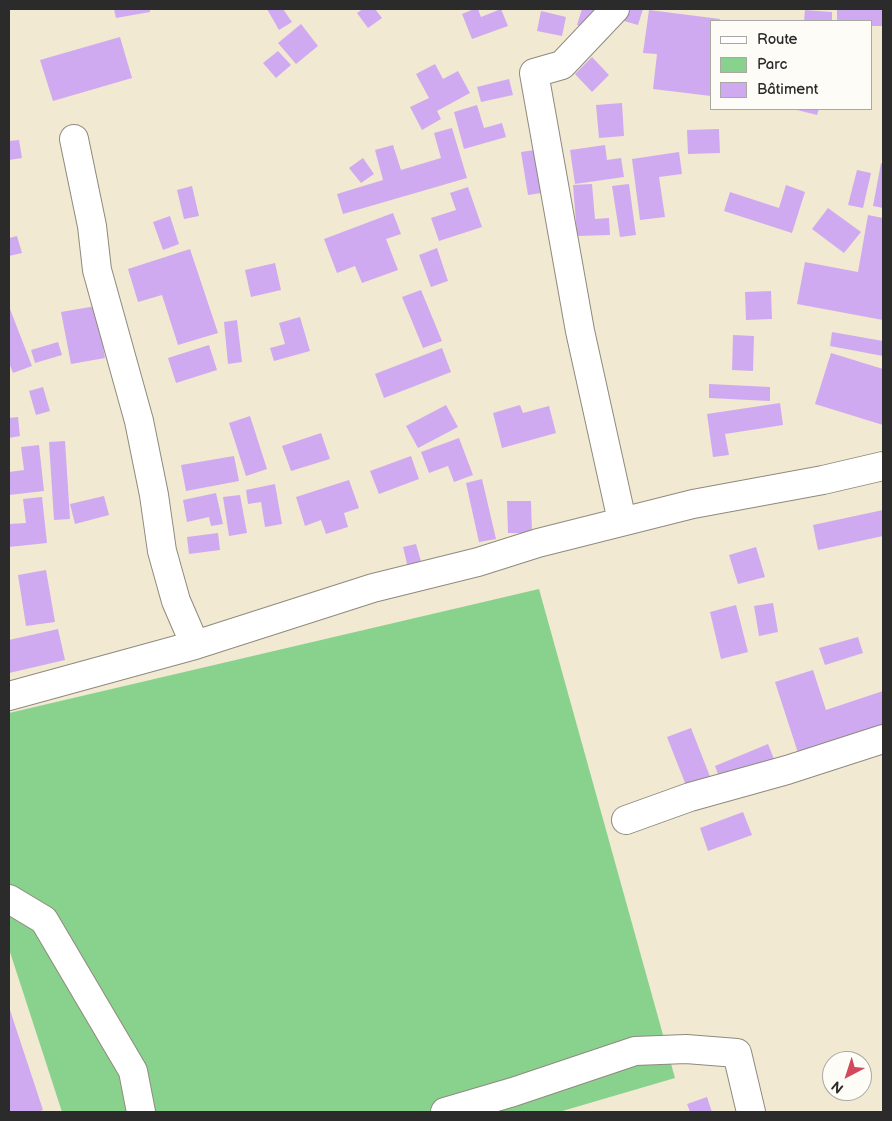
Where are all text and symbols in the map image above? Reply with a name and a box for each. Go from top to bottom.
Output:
legend [710,20,872,110]
text: Route [757,30,797,49]
text: Parc [757,55,787,74]
text: Bâtiment [757,80,818,99]
north arrow [822,1051,872,1101]
text: N [828,1077,847,1097]

